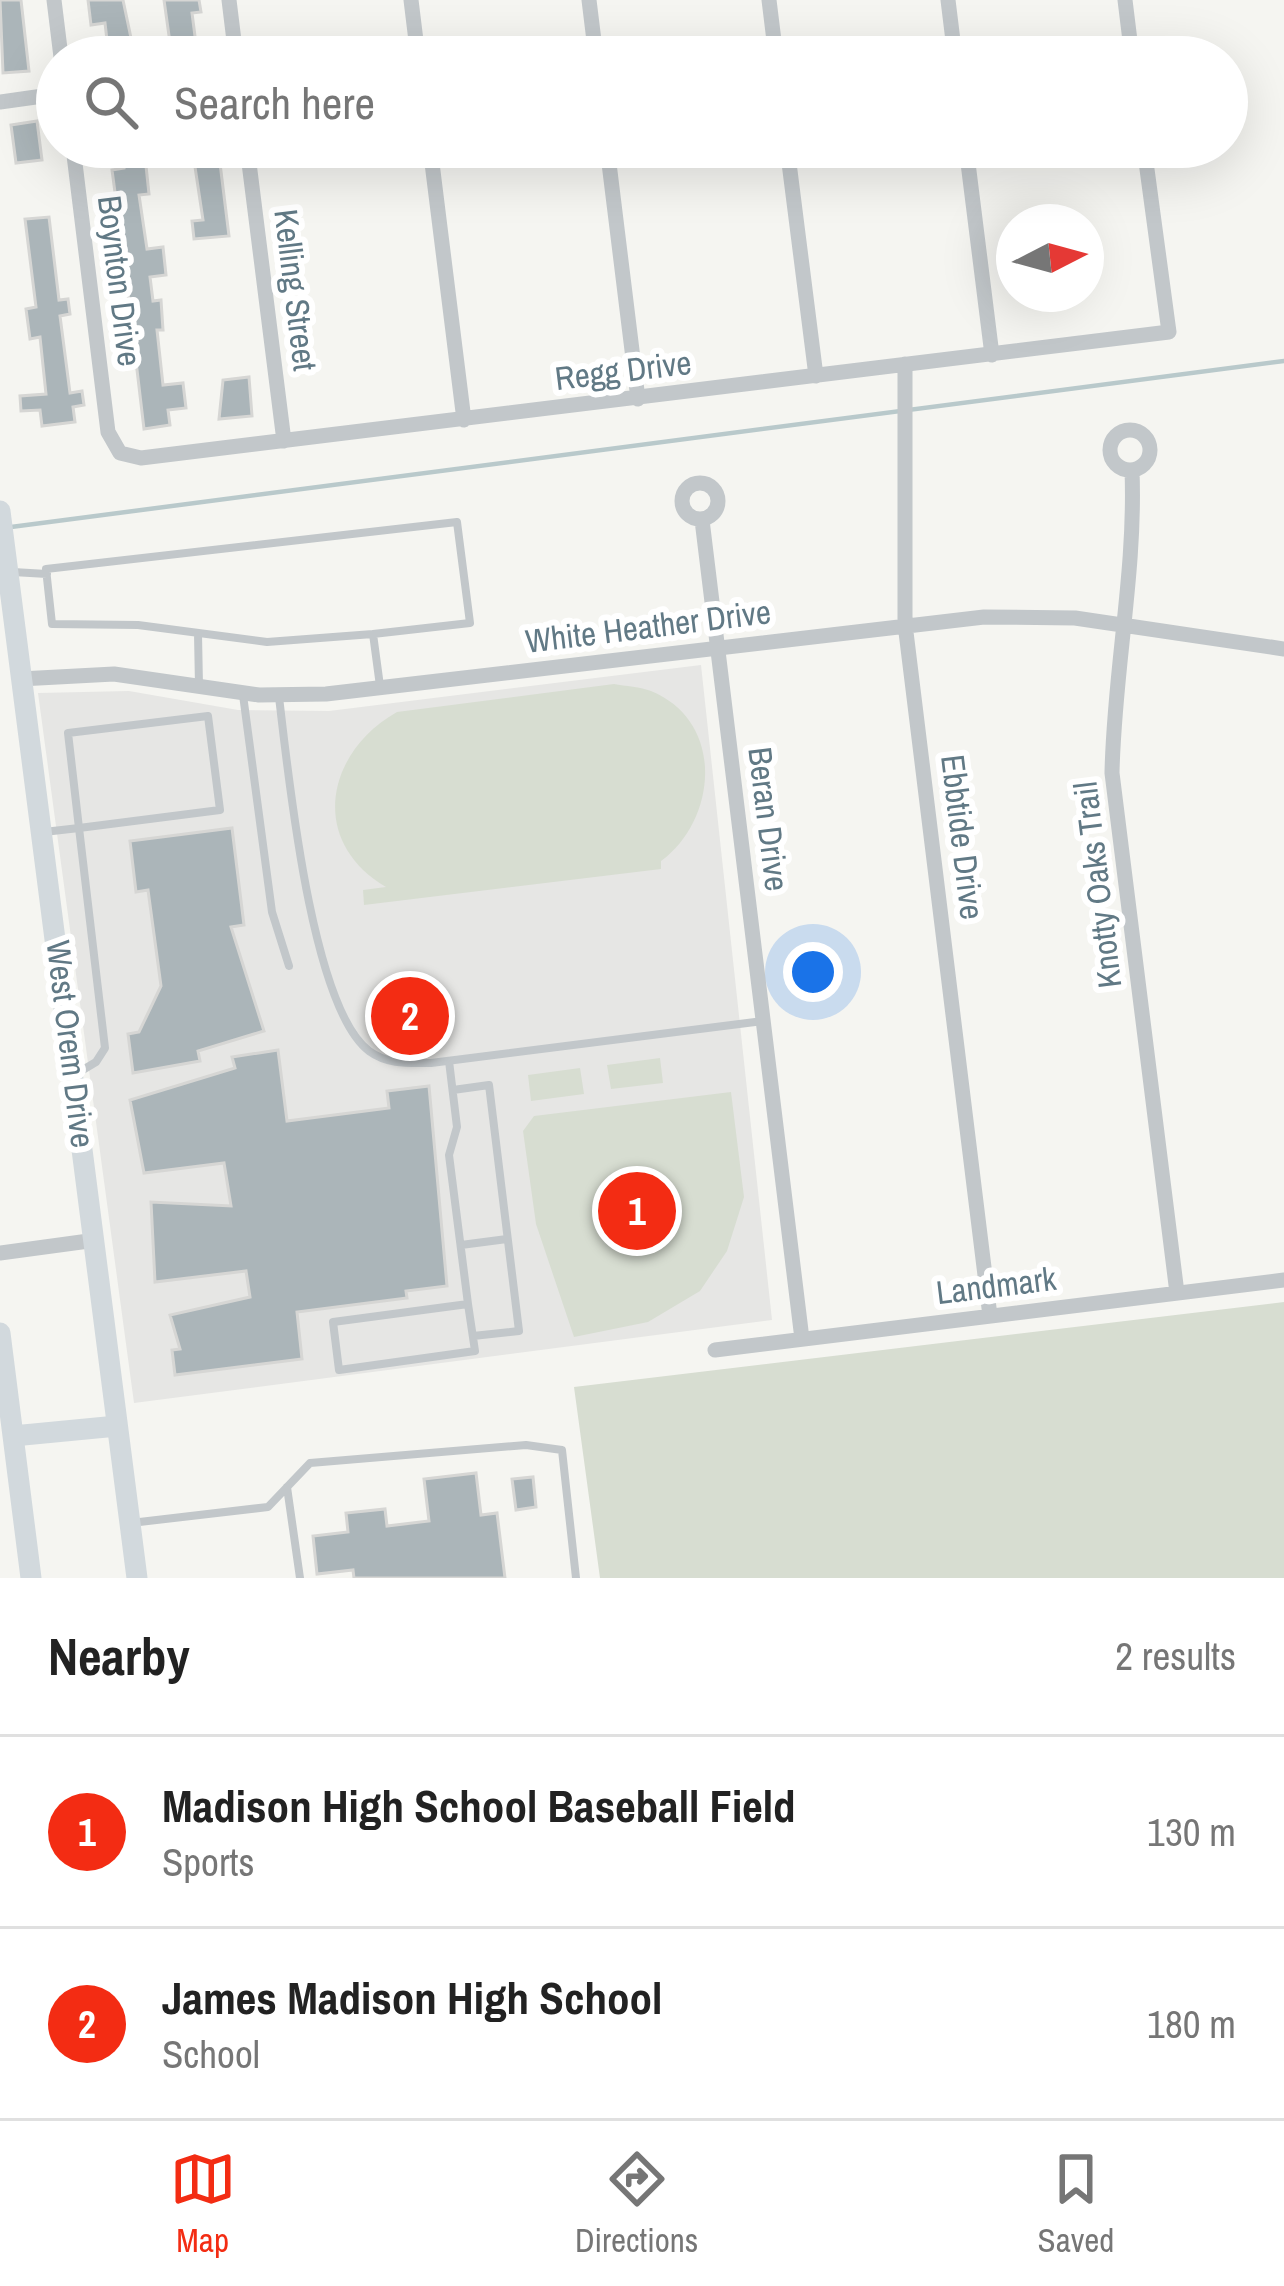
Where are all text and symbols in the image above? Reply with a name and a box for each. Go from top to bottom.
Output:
search box [36,36,1248,168]
icon: search [78,69,144,135]
text: Search here [174,72,375,133]
street label: Boynton Drive [88,193,152,369]
north arrow [996,204,1104,312]
street label: Kelling Street [264,207,328,373]
street label: Regg Drive [552,340,694,400]
street label: White Heather Drive [523,589,773,663]
street label: Beran Drive [738,745,800,893]
street label: Ebbtide Drive [931,752,995,922]
street label: Knotty Oaks Trail [1063,779,1131,991]
street label: West Orem Drive [36,938,106,1150]
your location [783,942,843,1002]
pin: 2 [371,971,449,1061]
pin: 1 [598,1166,676,1256]
street label: Landmark [934,1256,1059,1314]
text: Nearby [48,1622,190,1691]
text: 2 results [1115,1630,1236,1682]
text: Madison High School Baseball Field [162,1775,796,1836]
text: 1 [78,1806,96,1858]
text: 130 m [1147,1806,1236,1858]
text: Sports [162,1836,254,1888]
text: James Madison High School [162,1967,662,2028]
text: 2 [78,1998,96,2050]
text: 180 m [1147,1998,1236,2050]
text: School [162,2028,260,2080]
tab: Map [170,2146,236,2262]
tab: Directions [575,2146,698,2262]
tab: Saved [1038,2146,1114,2262]

